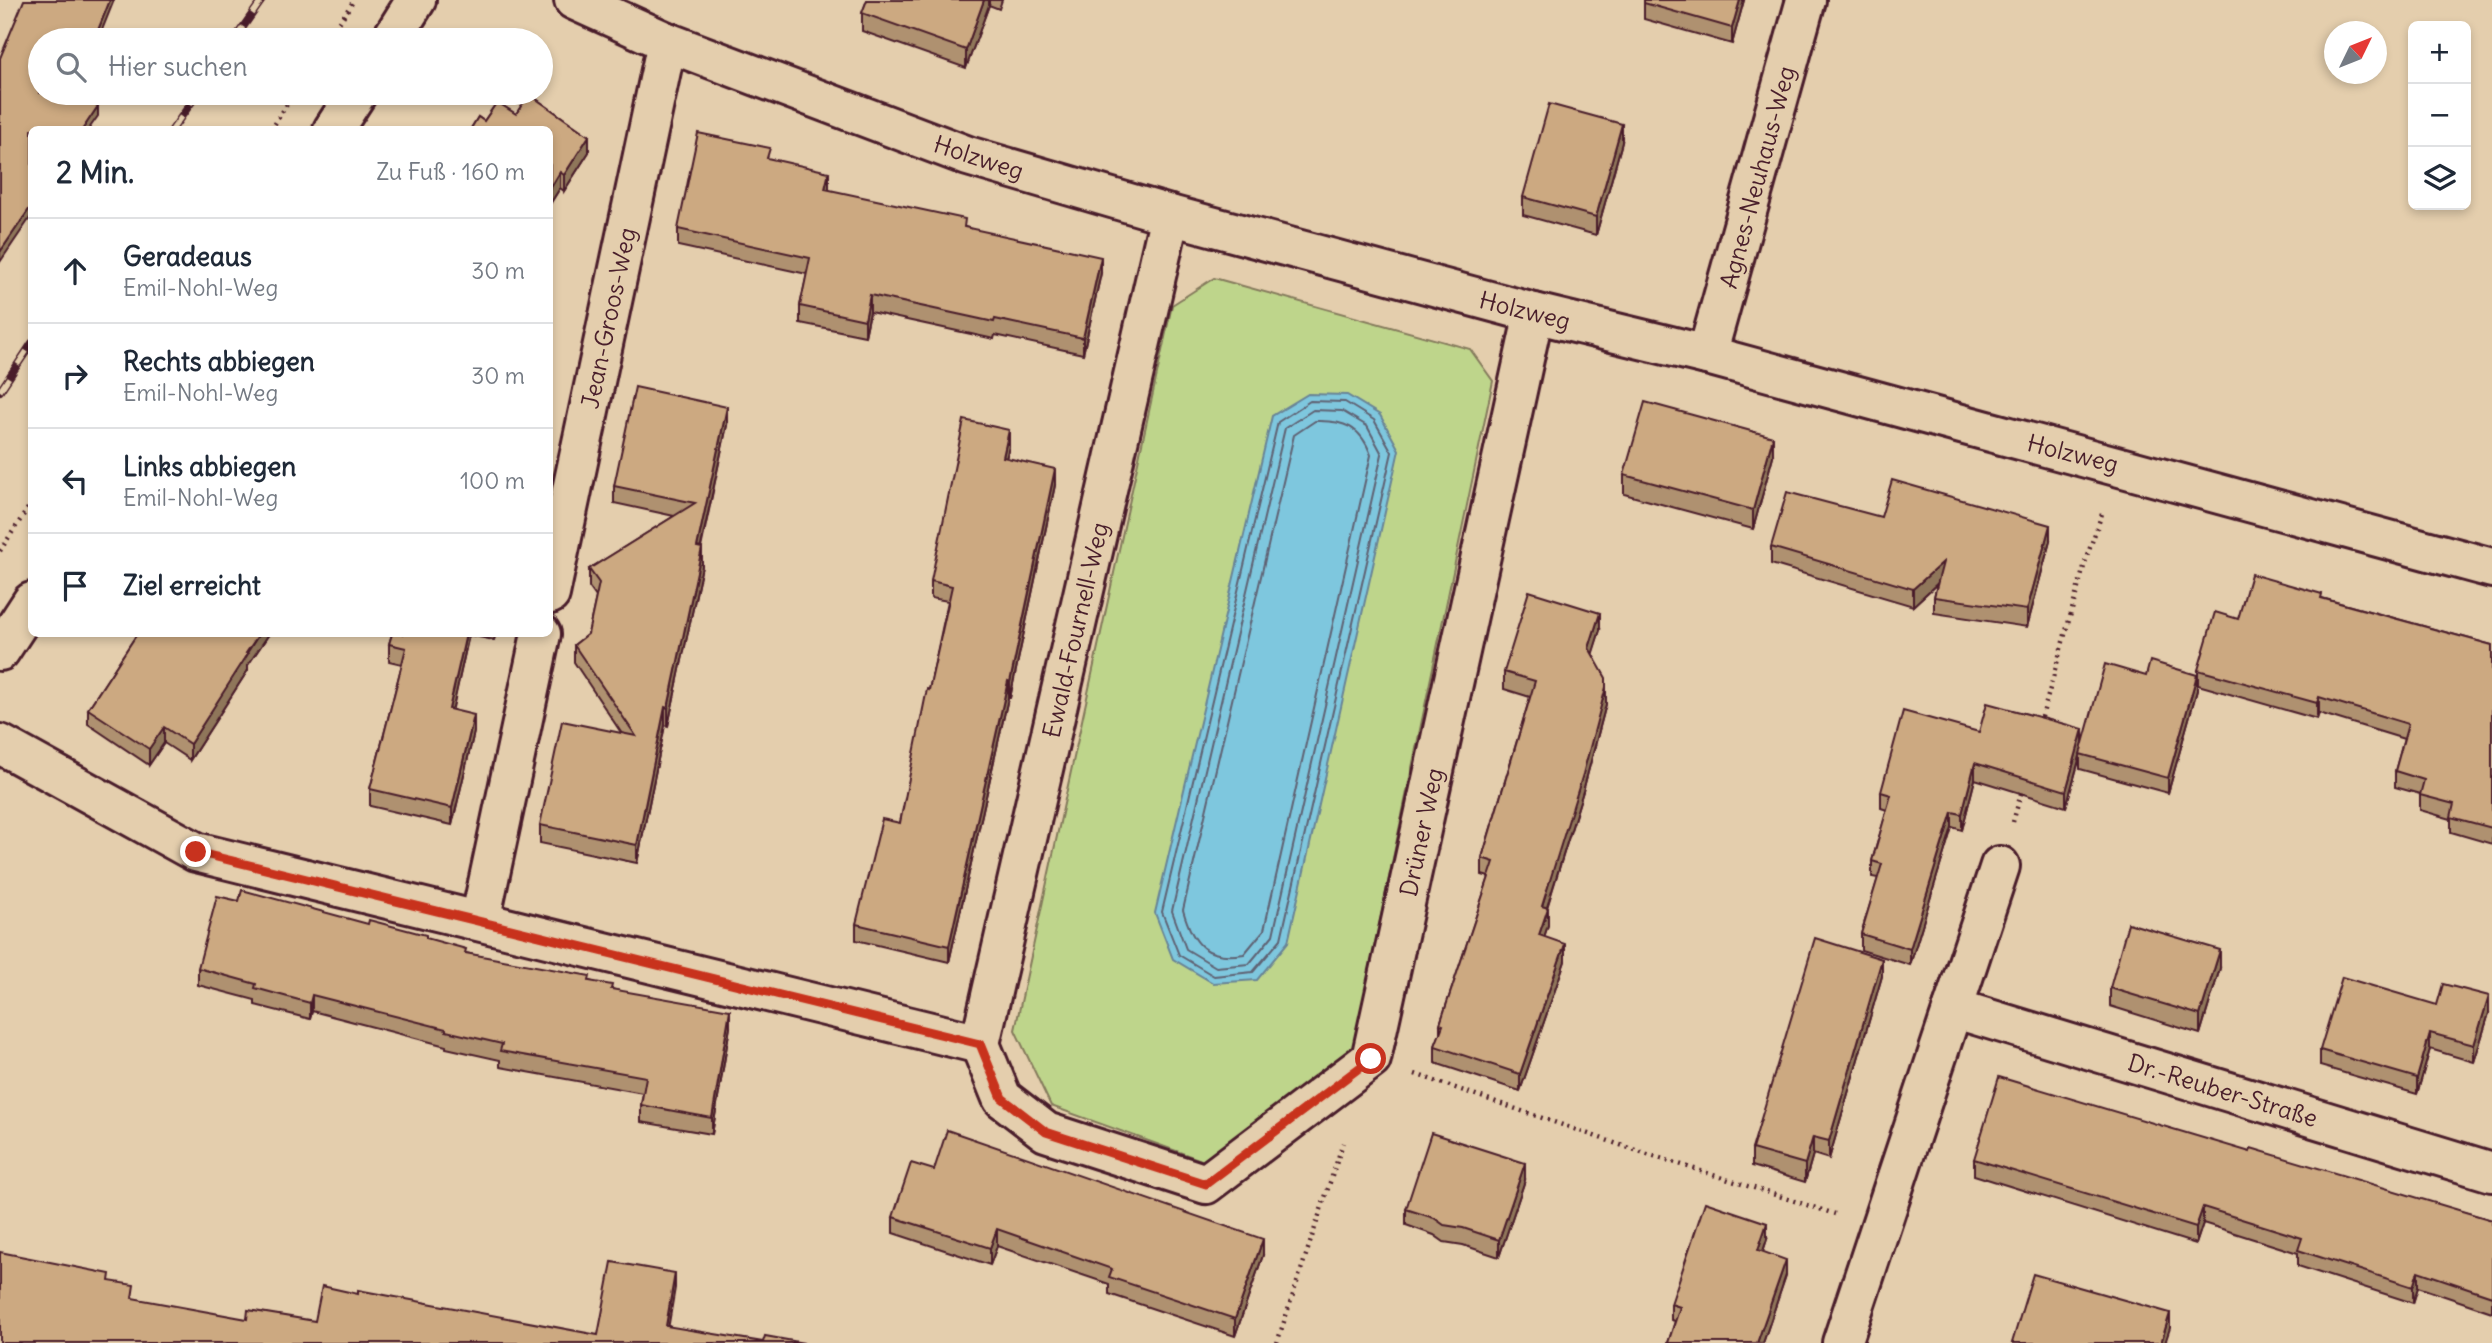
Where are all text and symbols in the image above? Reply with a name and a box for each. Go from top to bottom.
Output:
north arrow [2324,21,2387,84]
map controls [2408,21,2471,210]
button: + [2408,21,2471,84]
search box [28,28,553,105]
icon: search [52,48,90,86]
text: Hier suchen [108,50,248,83]
street label: Agnes-Neuhaus-Weg [1713,62,1801,292]
button: − [2408,84,2471,147]
street label: Holzweg [930,128,1028,186]
button: layers [2408,147,2471,210]
text: 2 Min. [56,153,134,191]
text: Zu Fuß · 160 m [376,157,525,186]
street label: Jean-Groos-Weg [574,225,642,411]
text: Geradeaus [123,240,252,273]
icon: ahead [56,252,94,290]
text: 30 m [471,256,525,285]
text: Emil-Nohl-Weg [123,273,278,302]
street label: Holzweg [1476,284,1574,336]
text: Rechts abbiegen [123,345,315,378]
icon: right [56,357,94,395]
text: 30 m [471,361,525,390]
text: Emil-Nohl-Weg [123,378,278,407]
street label: Holzweg [2024,427,2122,479]
text: Links abbiegen [123,450,296,483]
icon: left [56,462,94,500]
text: 100 m [460,466,525,495]
text: Emil-Nohl-Weg [123,483,278,512]
street label: Ewald-Fournell-Weg [1036,519,1114,741]
icon: arrive [56,567,94,605]
text: Ziel erreicht [123,569,261,602]
street label: Drüner Weg [1393,765,1449,899]
route end [180,836,211,867]
route start [1355,1043,1386,1074]
street label: Dr.-Reuber-Straße [2125,1047,2321,1133]

